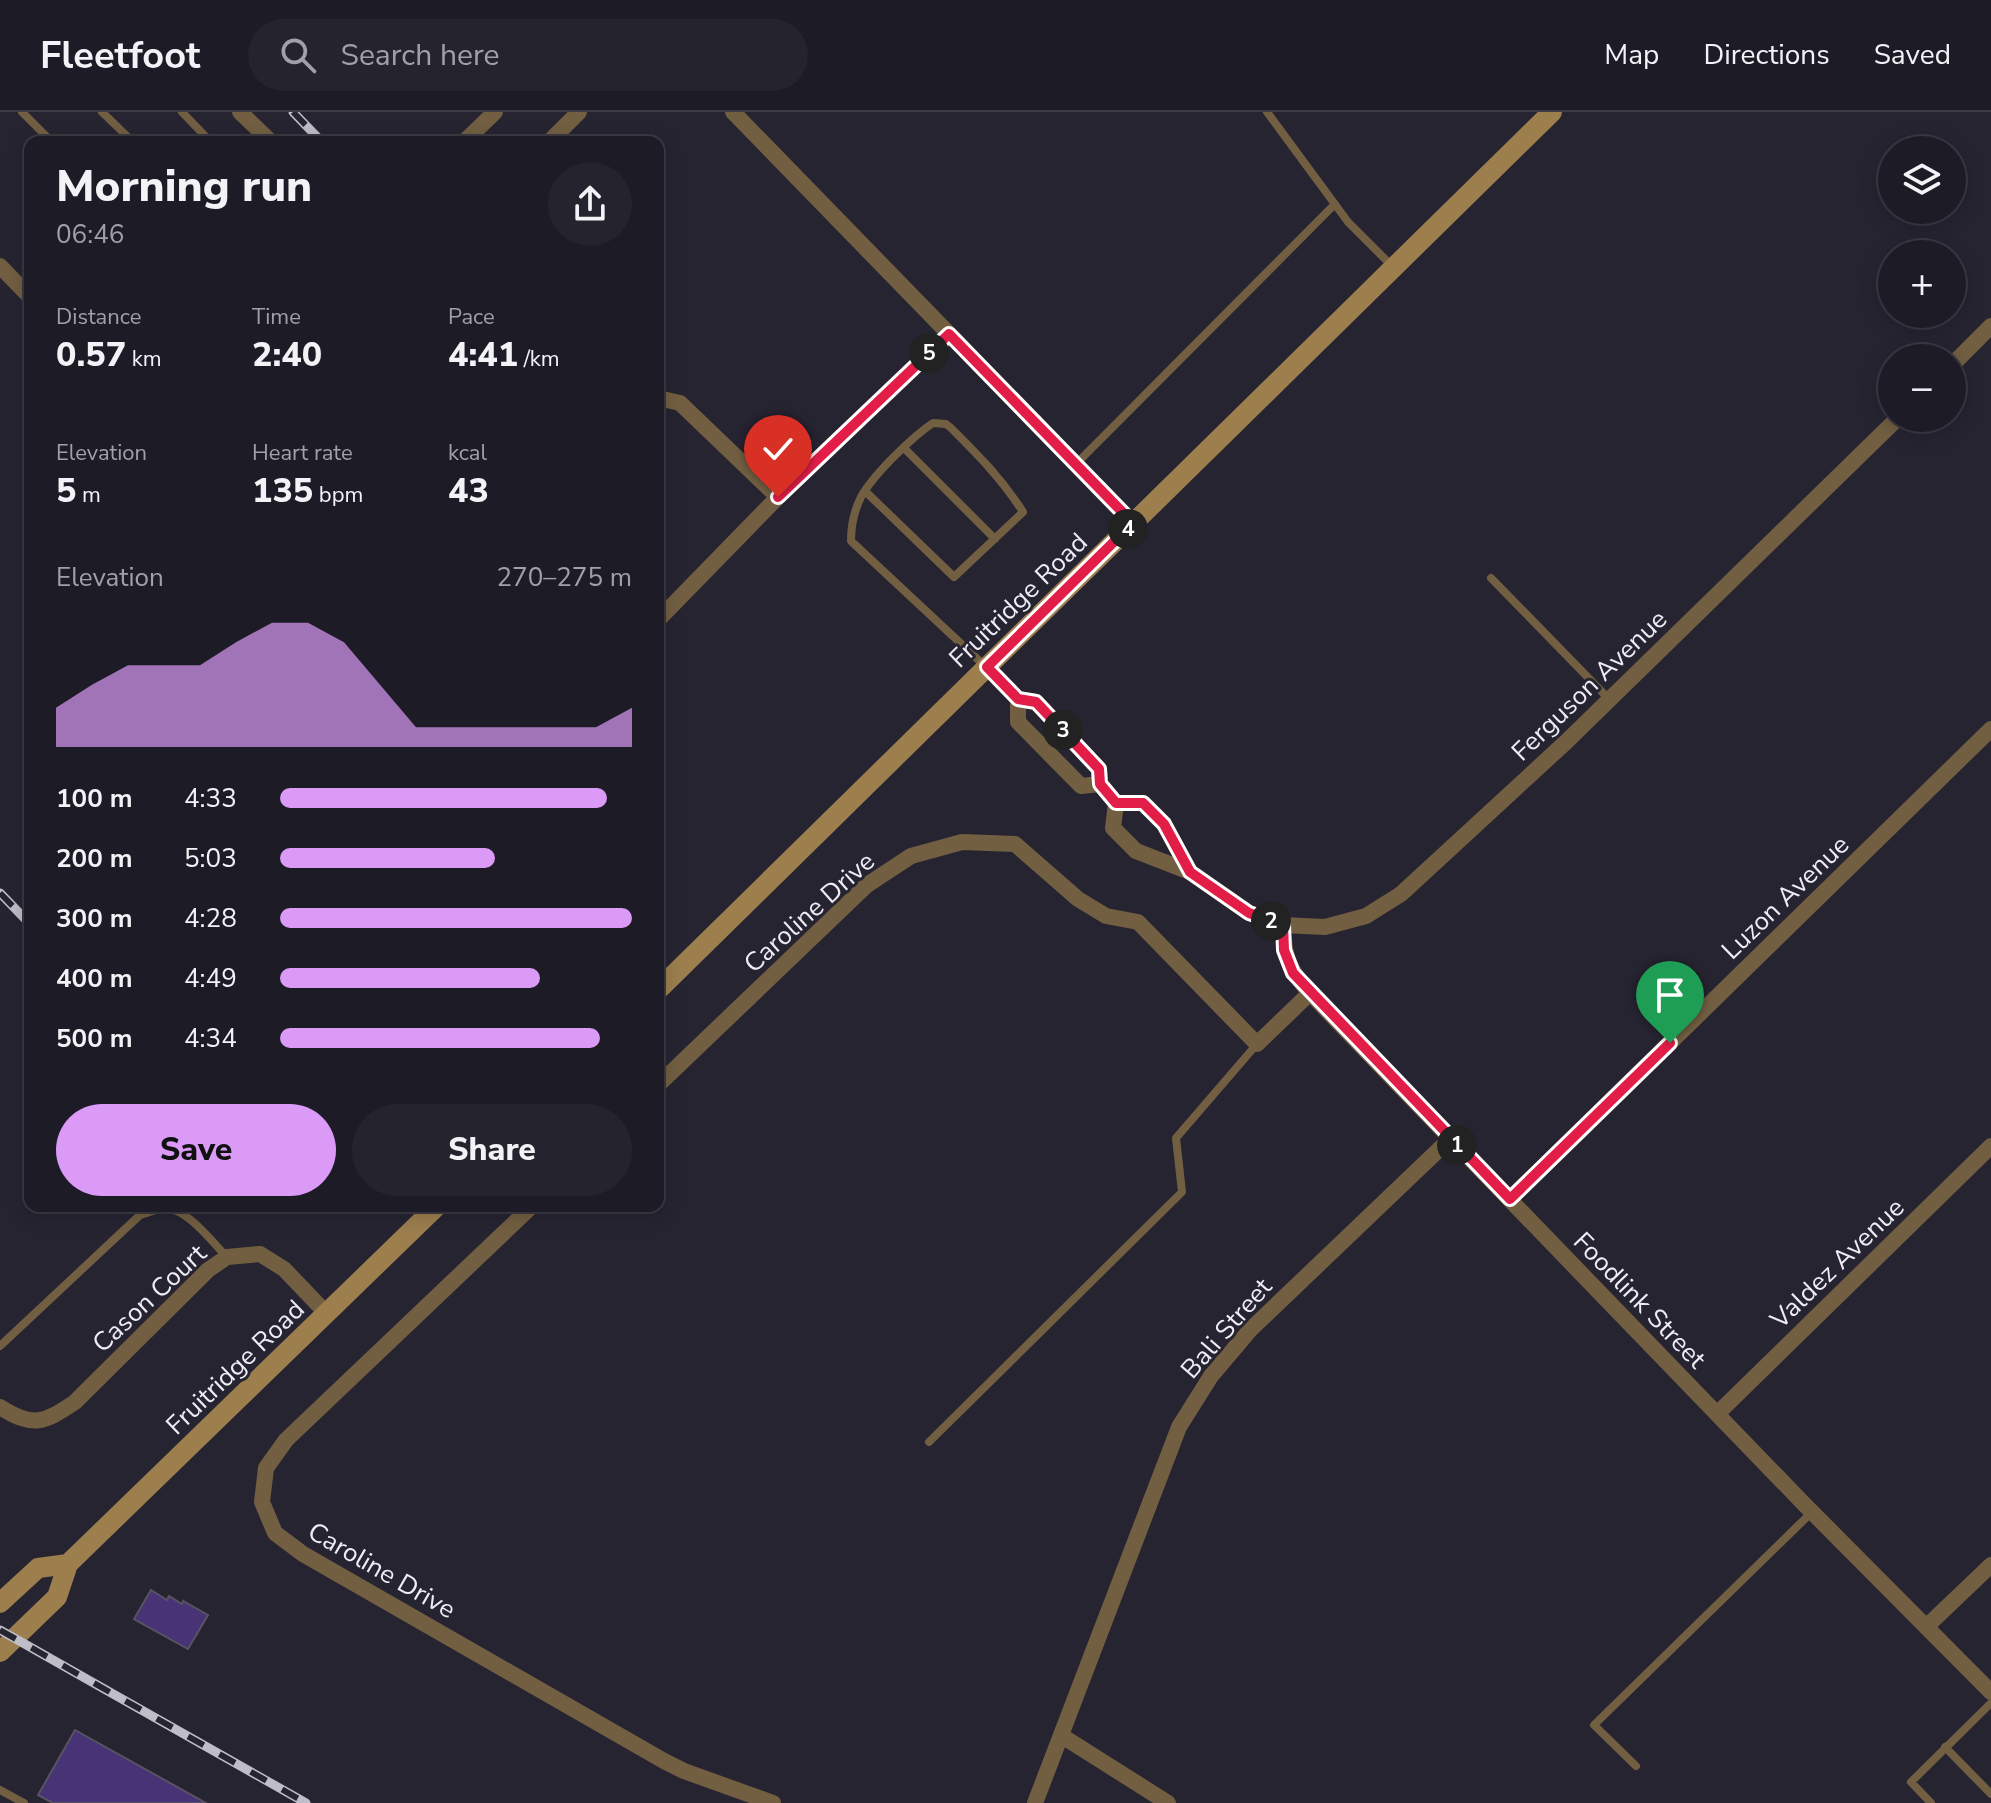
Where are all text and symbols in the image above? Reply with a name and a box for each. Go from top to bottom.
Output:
search box [248,19,808,91]
text: Fleetfoot [40,30,200,81]
icon: search [276,33,320,77]
text: Search here [340,35,499,76]
text: Map [1604,36,1659,74]
text: Directions [1703,36,1830,74]
text: Saved [1874,36,1951,74]
map controls [1878,136,1966,432]
button: layers [1878,136,1966,224]
text: Morning run [56,157,312,217]
button: share [548,162,632,246]
text: 06:46 [56,217,124,252]
button: + [1878,240,1966,328]
text: Distance [56,302,141,332]
text: Time [252,302,301,332]
text: Pace [448,302,495,332]
text: 0.57 [56,332,126,378]
text: 2:40 [252,332,322,378]
text: 4:41 [448,332,518,378]
pin: 5 [909,333,949,373]
text: 5 [922,338,936,368]
text: km [126,344,162,374]
text: /km [518,344,560,374]
button: − [1878,344,1966,432]
pin [744,415,812,497]
icon: check [756,427,800,471]
text: Elevation [56,438,147,468]
text: Heart rate [252,438,353,468]
text: kcal [448,438,487,468]
text: 5 [56,468,76,514]
text: 135 [252,468,313,514]
text: 43 [448,468,489,514]
text: m [76,480,101,510]
text: bpm [313,480,363,510]
pin: 4 [1108,509,1148,549]
text: 4 [1121,514,1135,544]
street label: Fruitridge Road [942,525,1095,675]
text: Elevation [56,560,164,595]
text: 270–275 m [496,560,632,595]
street label: Ferguson Avenue [1504,602,1675,769]
pin: 3 [1043,710,1083,750]
text: 3 [1056,715,1070,745]
text: 100 m [56,781,133,816]
text: 4:33 [184,781,237,816]
street label: Luzon Avenue [1714,828,1857,967]
text: 200 m [56,841,133,876]
text: 5:03 [184,841,237,876]
street label: Caroline Drive [736,844,882,981]
text: 300 m [56,901,133,936]
text: 4:28 [184,901,237,936]
pin: 2 [1251,901,1291,941]
text: 2 [1264,906,1278,936]
text: 400 m [56,961,133,996]
text: 4:49 [184,961,237,996]
pin [1636,961,1704,1043]
icon: arrive [1648,973,1692,1017]
text: 500 m [56,1021,133,1056]
text: 4:34 [184,1021,237,1056]
button: Save [56,1104,336,1196]
button: Share [352,1104,632,1196]
pin: 1 [1437,1125,1477,1165]
text: 1 [1450,1130,1464,1160]
street label: Valdez Avenue [1762,1190,1912,1337]
street label: Foodlink Street [1566,1225,1714,1377]
street label: Cason Court [85,1236,215,1360]
street label: Bali Street [1173,1270,1280,1386]
street label: Fruitridge Road [159,1292,312,1442]
street label: Caroline Drive [301,1514,462,1627]

